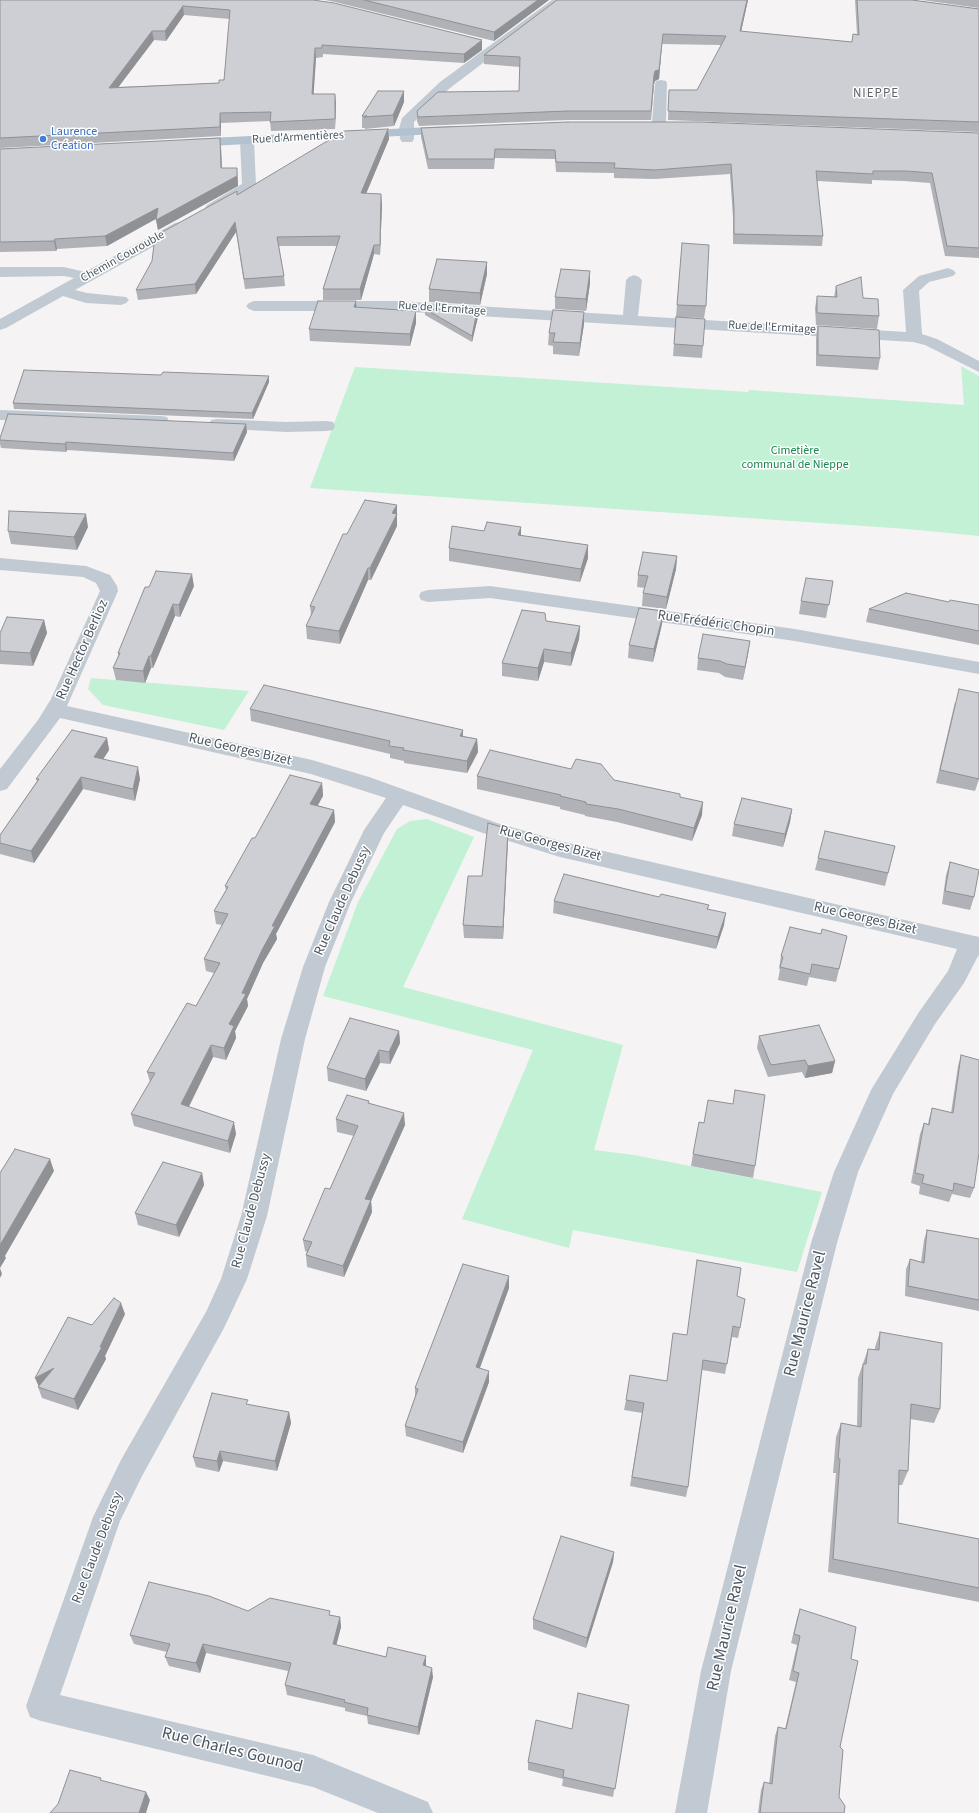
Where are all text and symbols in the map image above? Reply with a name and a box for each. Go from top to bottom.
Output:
district label: NIEPPE [853,86,899,102]
place label: Laurence Création [51,125,97,153]
street label: Rue d'Armentières [252,128,344,148]
marker: Laurence Création [38,134,48,144]
street label: Chemin Courouble [78,228,168,286]
street label: Rue de l'Ermitage [398,299,486,319]
street label: Rue de l'Ermitage [728,319,816,337]
park label: Cimetière communal de Nieppe [741,444,849,472]
street label: Rue Hector Berlioz [53,597,113,703]
street label: Rue Frédéric Chopin [656,607,776,641]
street label: Rue Georges Bizet [187,730,293,770]
street label: Rue Georges Bizet [497,822,603,866]
street label: Rue Claude Debussy [311,844,375,958]
street label: Rue Georges Bizet [812,899,918,939]
street label: Rue Claude Debussy [229,1152,275,1270]
street label: Rue Maurice Ravel [780,1249,832,1379]
street label: Rue Claude Debussy [69,1490,127,1606]
street label: Rue Maurice Ravel [704,1563,752,1693]
street label: Rue Charles Gounod [159,1724,305,1778]

